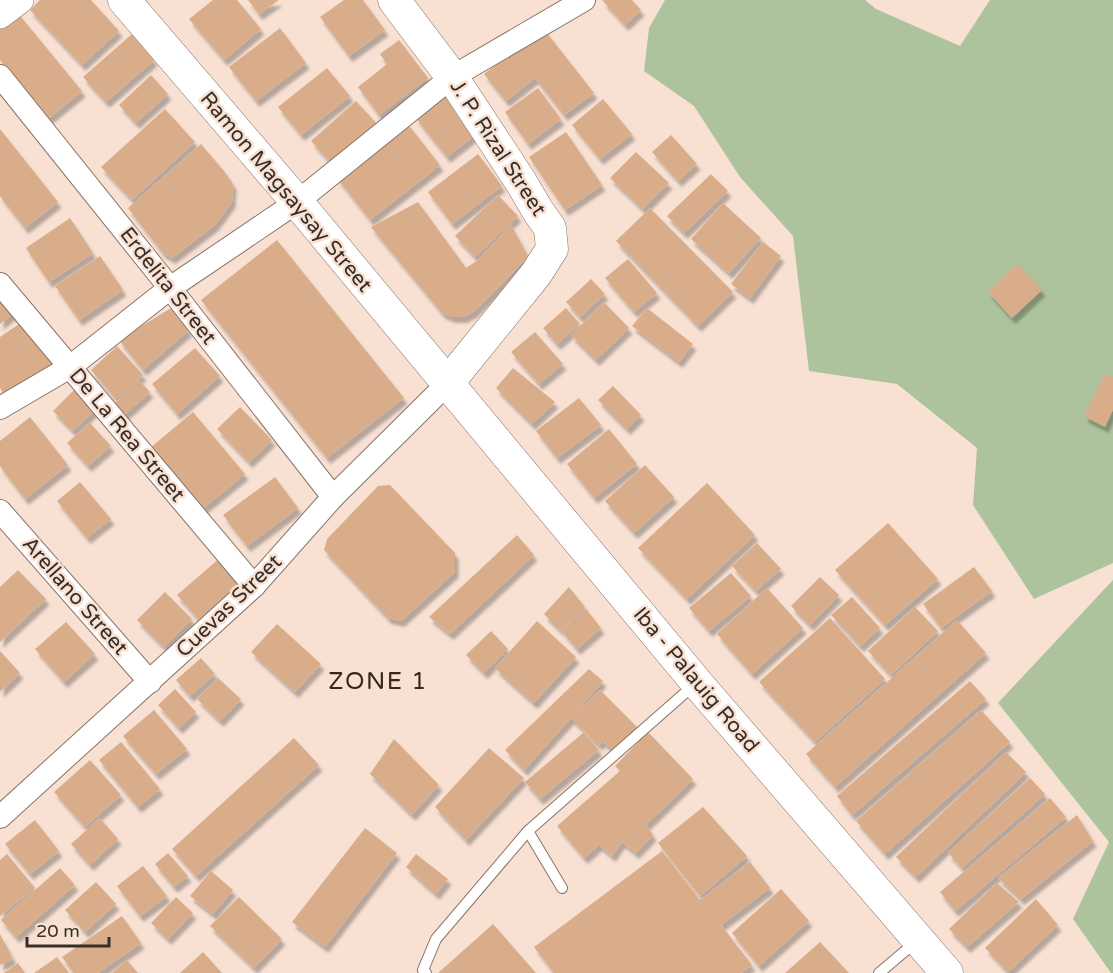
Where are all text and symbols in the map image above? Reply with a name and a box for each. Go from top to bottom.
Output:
street label: J. P. Rizal Street [445,75,551,221]
street label: Ramon Magsaysay Street [195,87,377,297]
street label: Erdelita Street [114,222,222,350]
street label: De La Rea Street [64,363,190,507]
street label: Arellano Street [17,532,133,660]
street label: Cuevas Street [171,549,287,663]
street label: Iba - Palauig Road [628,602,764,758]
district label: ZONE 1 [328,667,428,696]
scale bar [27,910,110,948]
text: 20 m [36,920,80,942]

